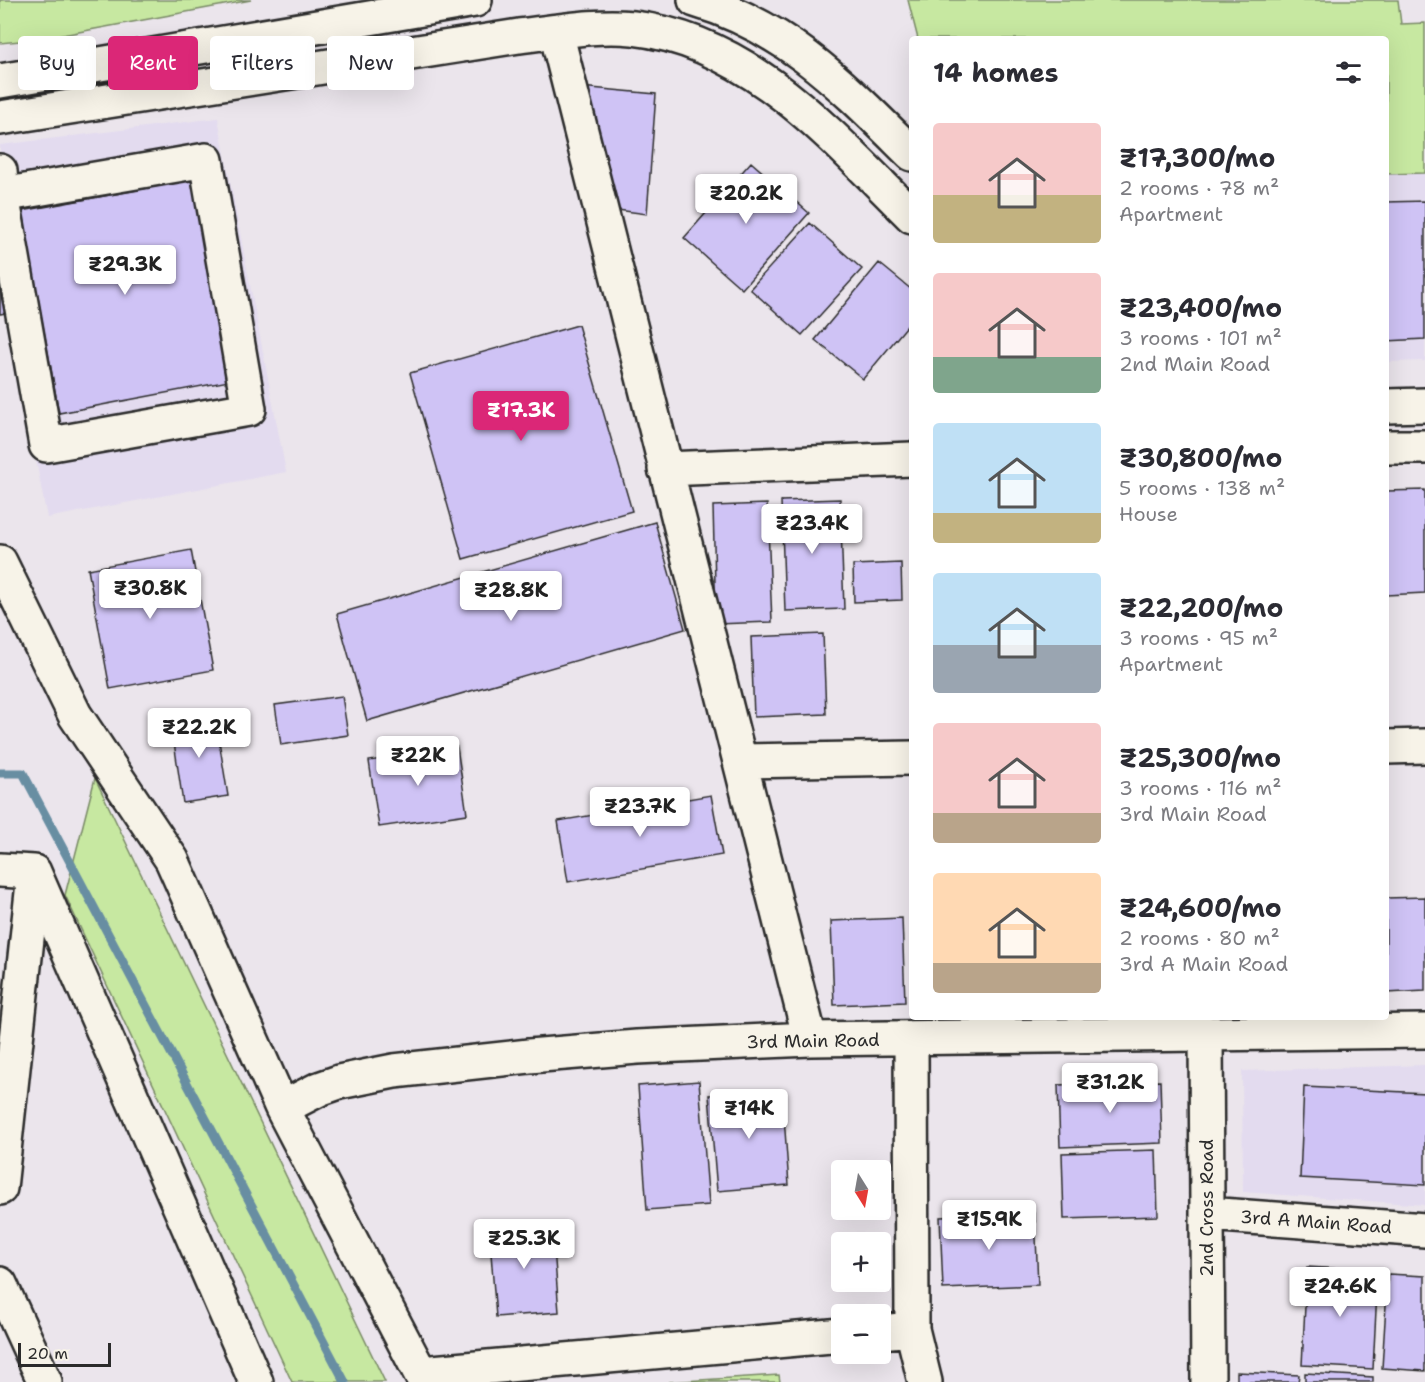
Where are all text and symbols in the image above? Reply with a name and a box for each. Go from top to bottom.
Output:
chip: Buy [18,36,96,90]
chip: Rent [108,36,198,90]
chip: Filters [210,36,315,90]
chip: New [327,36,414,90]
text: 14 homes [933,55,1059,90]
icon: filters [1332,56,1365,89]
text: ₹17,300/mo [1119,140,1275,175]
icon: home [981,147,1053,219]
pin: ₹20.2K [697,174,795,225]
text: 2 rooms · 78 m² [1119,175,1279,201]
text: ₹20.2K [709,180,783,206]
text: Apartment [1119,201,1223,227]
pin: ₹29.3K [76,245,174,296]
text: ₹29.3K [88,251,162,277]
text: ₹23,400/mo [1119,290,1282,325]
icon: home [981,297,1053,369]
text: 3 rooms · 101 m² [1119,325,1282,351]
text: 2nd Main Road [1119,351,1270,377]
pin: ₹17.3K [472,391,570,442]
text: ₹17.3K [487,397,555,423]
text: ₹30,800/mo [1119,440,1282,475]
icon: home [981,447,1053,519]
text: 5 rooms · 138 m² [1119,475,1285,501]
text: House [1119,501,1178,527]
pin: ₹23.4K [763,504,861,555]
text: ₹23.4K [775,510,849,536]
pin: ₹30.8K [101,569,199,620]
pin: ₹28.8K [462,571,560,622]
text: ₹30.8K [113,575,187,601]
text: ₹28.8K [474,577,548,603]
text: ₹22,200/mo [1119,590,1283,625]
icon: home [981,597,1053,669]
text: 3 rooms · 95 m² [1119,625,1278,651]
text: Apartment [1119,651,1223,677]
pin: ₹22.2K [150,708,248,759]
text: ₹22.2K [162,714,236,740]
pin: ₹22K [382,736,454,787]
text: ₹25,300/mo [1119,740,1281,775]
text: ₹22K [390,742,446,768]
icon: home [981,747,1053,819]
text: 3 rooms · 116 m² [1119,775,1281,801]
pin: ₹23.7K [591,787,689,838]
text: ₹23.7K [604,793,676,819]
text: 3rd Main Road [1119,801,1267,827]
text: ₹24,600/mo [1119,890,1282,925]
icon: home [981,897,1053,969]
text: 2 rooms · 80 m² [1119,925,1280,951]
text: 3rd A Main Road [1119,951,1288,977]
street label: 3rd Main Road [746,1028,880,1054]
pin: ₹31.2K [1061,1063,1159,1114]
text: ₹31.2K [1076,1069,1144,1095]
pin: ₹14K [713,1089,785,1140]
text: ₹14K [724,1095,774,1121]
street label: 2nd Cross Road [1195,1139,1219,1277]
north arrow [831,1160,891,1220]
map controls [831,1160,891,1364]
pin: ₹15.9K [940,1200,1038,1251]
street label: 3rd A Main Road [1239,1205,1393,1239]
text: ₹15.9K [956,1206,1022,1232]
pin: ₹25.3K [475,1219,573,1270]
text: ₹25.3K [488,1225,560,1251]
button: + [831,1232,891,1292]
pin: ₹24.6K [1291,1267,1389,1318]
text: ₹24.6K [1303,1273,1377,1299]
button: − [831,1304,891,1364]
scale bar [18,1340,111,1368]
text: 20 m [27,1343,68,1364]

